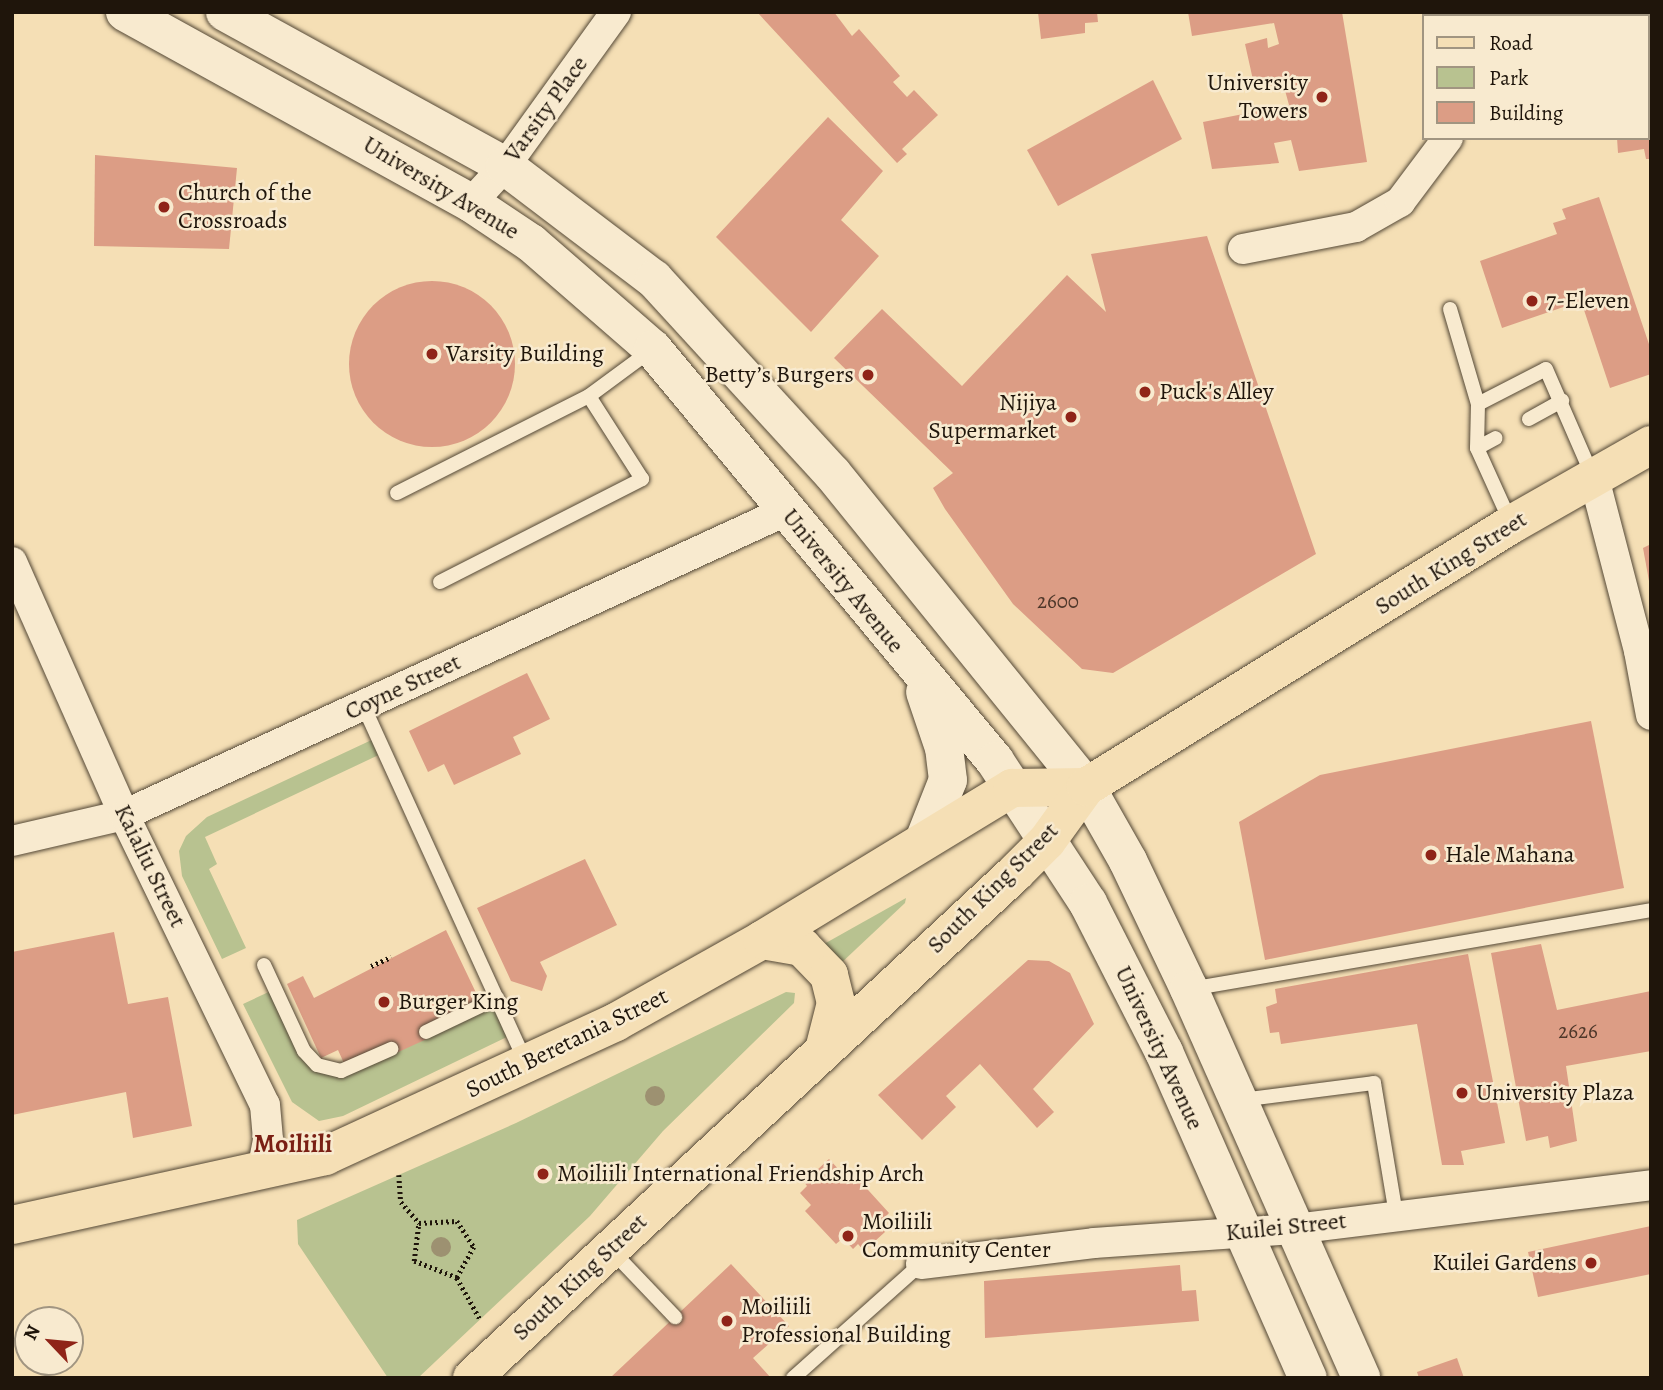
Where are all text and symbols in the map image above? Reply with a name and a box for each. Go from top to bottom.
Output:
legend [1422,14,1649,140]
text: Road [1489,29,1533,57]
street label: Varsity Place [498,50,594,168]
text: Park [1489,64,1528,92]
place label: University Towers [1207,69,1308,125]
marker: University Towers [1314,89,1330,105]
text: Building [1489,99,1563,127]
street label: University Avenue [358,130,524,246]
place label: Church of the Crossroads [178,179,312,235]
marker: Church of the Crossroads [156,199,172,215]
place label: 7-Eleven [1546,287,1629,315]
marker: 7-Eleven [1524,293,1540,309]
place label: Varsity Building [446,340,604,368]
marker: Varsity Building [424,346,440,362]
place label: Betty’s Burgers [704,361,854,389]
marker: Betty’s Burgers [860,367,876,383]
place label: Puck's Alley [1159,378,1274,406]
marker: Puck's Alley [1137,384,1153,400]
place label: Nijiya Supermarket [928,389,1057,445]
marker: Nijiya Supermarket [1063,409,1079,425]
street label: University Avenue [776,503,910,659]
street label: South King Street [1370,505,1532,621]
house number: 2600 [1037,588,1079,614]
street label: Coyne Street [341,648,465,726]
street label: Kaialiu Street [108,800,192,932]
street label: South King Street [921,816,1065,960]
place label: Hale Mahana [1445,841,1575,869]
marker: Hale Mahana [1423,847,1439,863]
street label: University Avenue [1108,962,1210,1134]
street label: South Beretania Street [461,982,673,1104]
place label: Burger King [398,988,518,1016]
marker: Burger King [376,994,392,1010]
house number: 2626 [1558,1018,1598,1044]
place label: University Plaza [1476,1079,1634,1107]
marker: University Plaza [1454,1085,1470,1101]
district label: Moiliili [254,1128,332,1160]
place label: Moiliili International Friendship Arch [557,1160,924,1188]
marker: Moiliili International Friendship Arch [535,1166,551,1182]
street label: Kuilei Street [1224,1206,1348,1248]
street label: South King Street [507,1207,653,1347]
place label: Moiliili Community Center [862,1208,1051,1264]
marker: Moiliili Community Center [840,1228,856,1244]
place label: Kuilei Gardens [1432,1249,1577,1277]
marker: Kuilei Gardens [1583,1255,1599,1271]
place label: Moiliili Professional Building [741,1293,951,1349]
north arrow [14,1306,84,1376]
marker: Moiliili Professional Building [719,1313,735,1329]
text: N [17,1321,47,1345]

